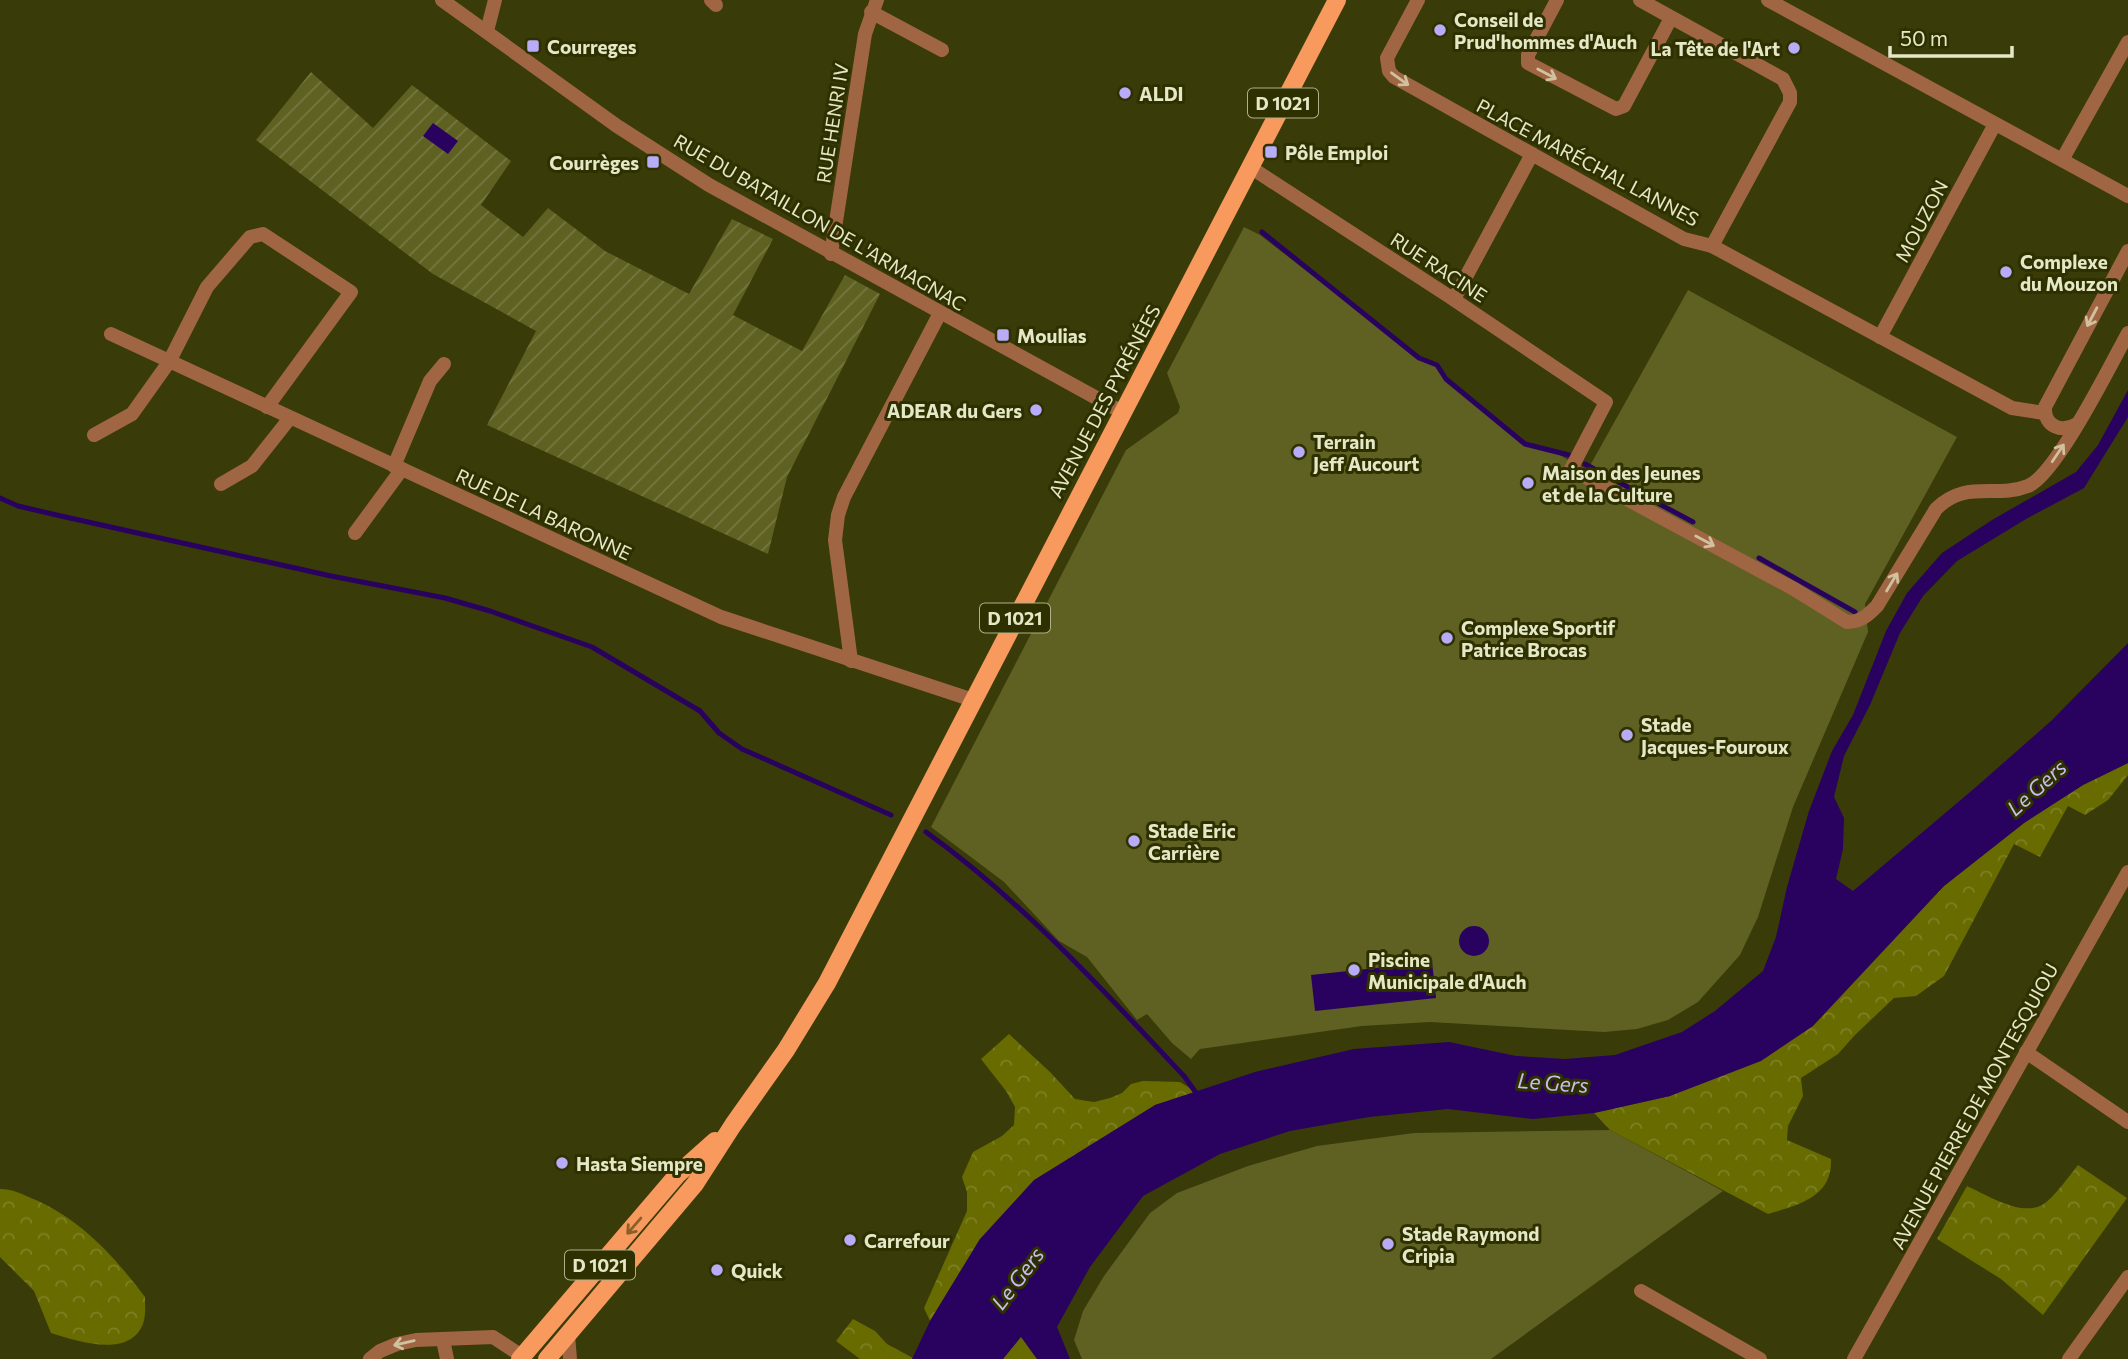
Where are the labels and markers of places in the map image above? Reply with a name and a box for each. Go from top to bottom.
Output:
place label: Conseil de Prud'hommes d'Auch [1454,8,1637,53]
marker: Conseil de Prud'hommes d'Auch [1432,22,1448,38]
place label: Courreges [547,35,637,58]
place label: La Tête de l'Art [1650,37,1780,60]
marker: Courreges [525,38,541,54]
marker: La Tête de l'Art [1786,40,1802,56]
place label: ALDI [1139,82,1184,105]
marker: ALDI [1117,85,1133,101]
place label: Pôle Emploi [1285,141,1388,164]
marker: Pôle Emploi [1263,144,1279,160]
place label: Courrèges [549,151,639,174]
marker: Courrèges [645,154,661,170]
place label: Complexe du Mouzon [2020,250,2118,295]
marker: Complexe du Mouzon [1998,264,2014,280]
place label: Moulias [1017,324,1087,347]
marker: Moulias [995,327,1011,343]
place label: ADEAR du Gers [887,399,1022,422]
marker: ADEAR du Gers [1028,402,1044,418]
place label: Terrain Jeff Aucourt [1313,430,1419,475]
marker: Terrain Jeff Aucourt [1291,444,1307,460]
place label: Maison des Jeunes et de la Culture [1542,461,1701,506]
marker: Maison des Jeunes et de la Culture [1520,475,1536,491]
place label: Complexe Sportif Patrice Brocas [1461,616,1615,661]
marker: Complexe Sportif Patrice Brocas [1439,630,1455,646]
place label: Stade Jacques-Fouroux [1641,713,1789,758]
marker: Stade Jacques-Fouroux [1619,727,1635,743]
place label: Stade Eric Carrière [1148,819,1236,864]
marker: Stade Eric Carrière [1126,833,1142,849]
place label: Piscine Municipale d'Auch [1368,948,1527,993]
marker: Piscine Municipale d'Auch [1346,962,1362,978]
place label: Hasta Siempre [576,1152,703,1175]
marker: Hasta Siempre [554,1155,570,1171]
place label: Stade Raymond Cripia [1402,1222,1539,1267]
place label: Carrefour [864,1229,950,1252]
marker: Carrefour [842,1232,858,1248]
marker: Stade Raymond Cripia [1380,1236,1396,1252]
place label: Quick [731,1259,783,1282]
marker: Quick [709,1262,725,1278]

